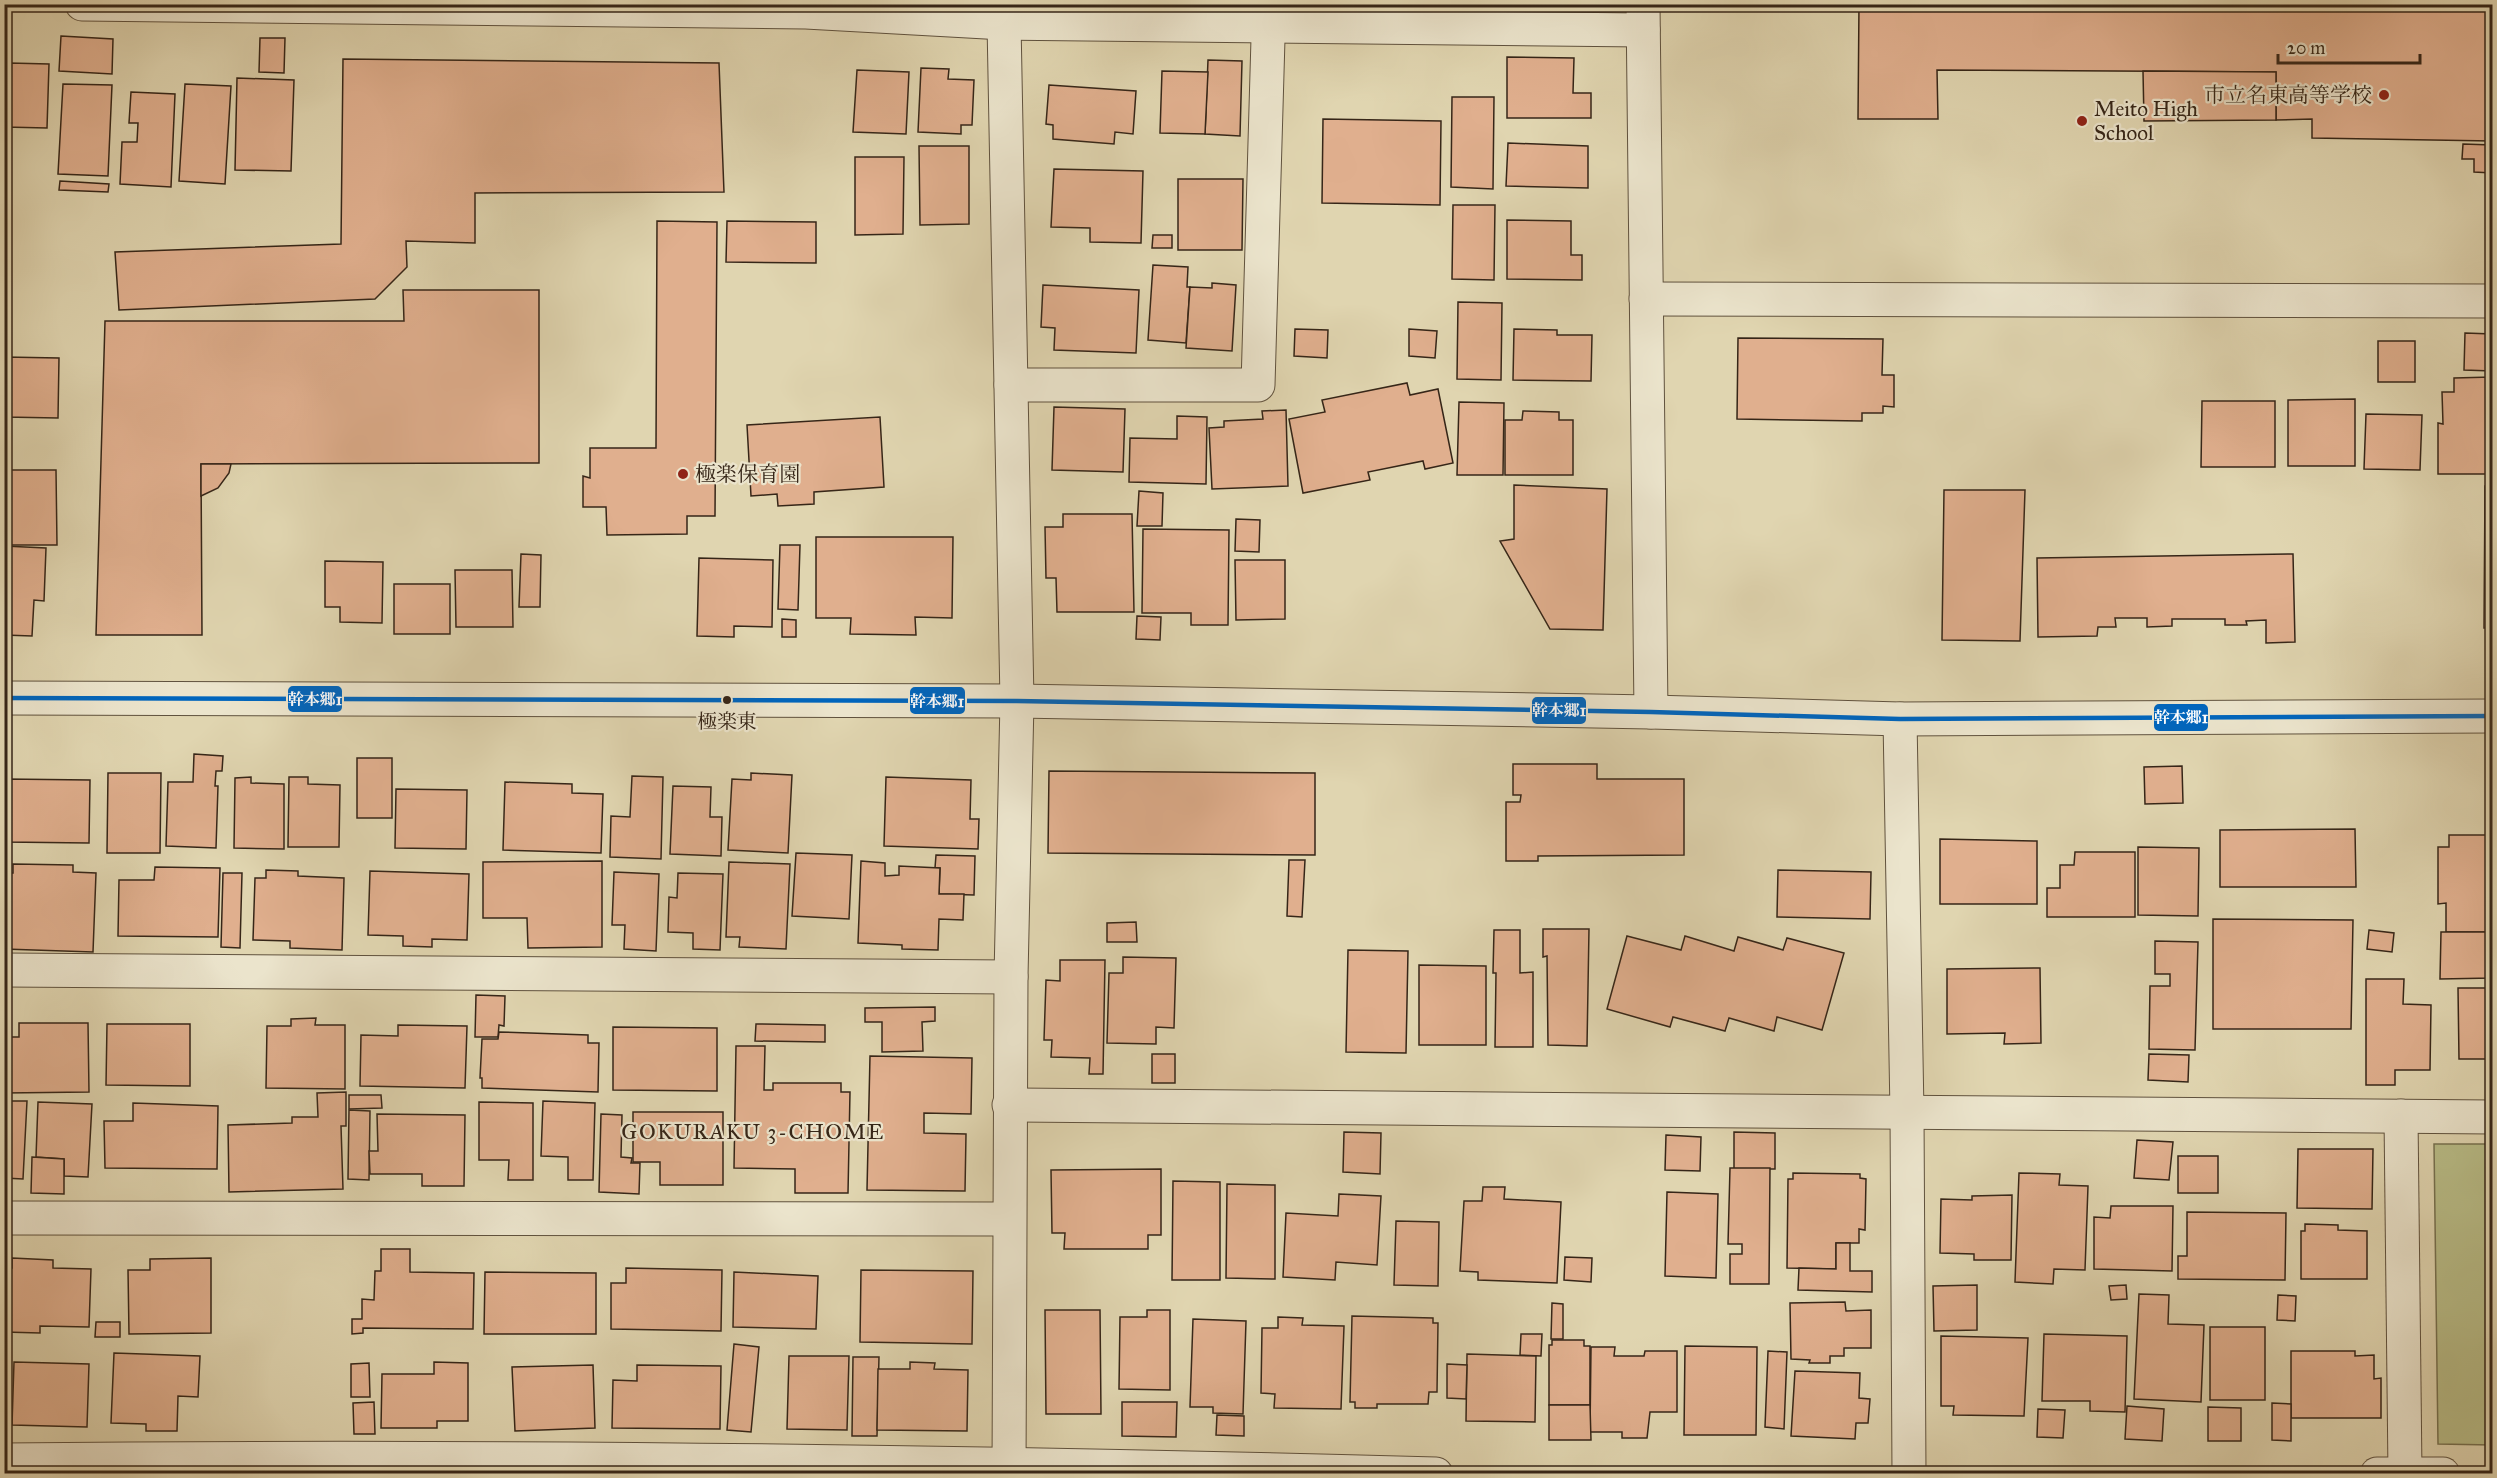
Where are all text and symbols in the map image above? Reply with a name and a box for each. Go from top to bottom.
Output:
scale bar [2278,27,2420,65]
text: 20 m [2287,37,2325,59]
place label: 市立名東高等学校 [2204,82,2372,108]
marker: 市立名東高等学校 [2377,88,2391,102]
place label: Meito High School [2094,96,2198,146]
marker: Meito High School [2075,114,2089,128]
place label: 極楽保育園 [695,461,800,487]
marker: 極楽保育園 [676,467,690,481]
line badge: 幹本郷1 [287,685,343,713]
line badge: 幹本郷1 [909,686,966,715]
text: 幹本郷1 [288,690,343,709]
text: 幹本郷1 [910,692,965,711]
marker: 極楽東 [721,694,733,706]
line badge: 幹本郷1 [1531,696,1587,725]
text: 幹本郷1 [1532,701,1587,720]
line badge: 幹本郷1 [2153,703,2209,732]
text: 幹本郷1 [2154,708,2209,727]
place label: 極楽東 [697,709,757,733]
district label: GOKURAKU 3-CHOME [621,1118,885,1145]

